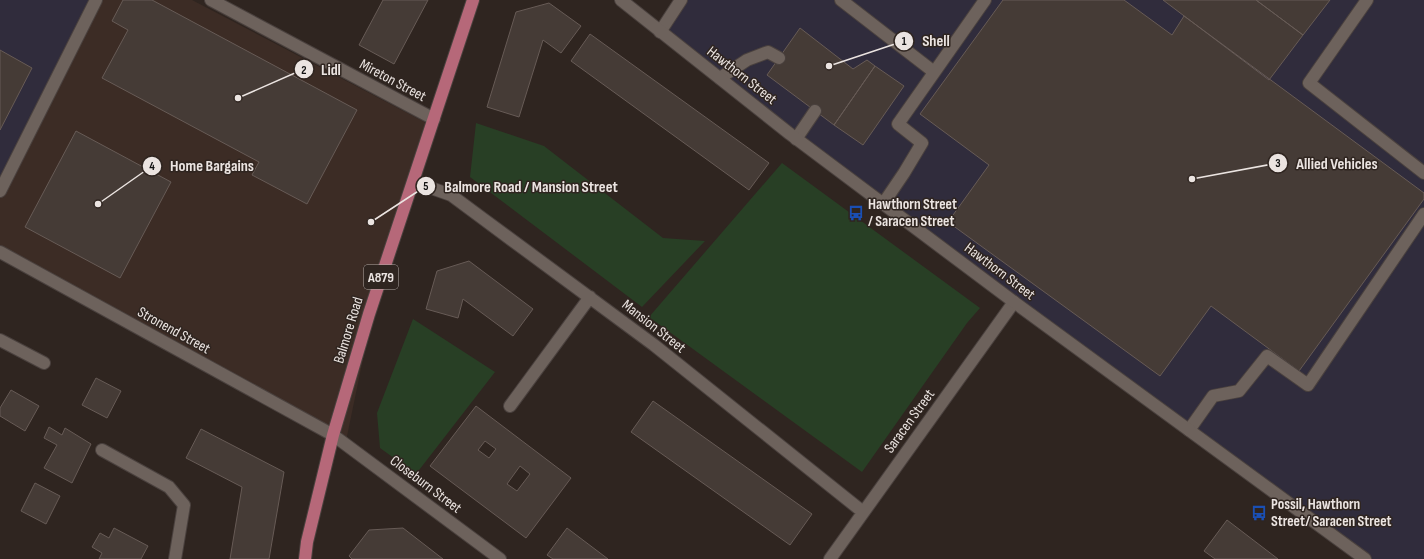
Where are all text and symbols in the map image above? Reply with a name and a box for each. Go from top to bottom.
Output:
callout: Shell [894,27,958,55]
text: Shell [922,32,950,51]
text: 1 [902,34,907,49]
street label: Hawthorn Street [703,42,781,109]
callout: Lidl [294,55,349,83]
street label: Mireton Street [356,55,430,106]
text: Lidl [321,61,341,80]
text: 2 [301,63,307,78]
callout: Allied Vehicles [1268,149,1385,177]
callout: Home Bargains [142,152,262,180]
text: Allied Vehicles [1295,155,1378,174]
text: 3 [1275,156,1281,171]
text: Home Bargains [170,157,254,176]
text: 4 [149,159,155,174]
callout: Balmore Road / Mansion Street [416,172,625,200]
text: Balmore Road / Mansion Street [444,178,618,197]
text: 5 [423,179,429,194]
place label: Hawthorn Street / Saracen Street [868,195,957,231]
bus stop icon: Hawthorn Street / Saracen Street [847,204,865,222]
street label: Hawthorn Street [961,239,1039,304]
road number: A879 [364,265,398,289]
street label: Balmore Road [329,295,368,366]
street label: Mansion Street [618,296,690,358]
street label: Stronend Street [134,303,214,358]
street label: Saracen Street [880,385,939,457]
street label: Closeburn Street [386,451,466,518]
place label: Possil, Hawthorn Street/ Saracen Street [1271,495,1392,531]
bus stop icon: Possil, Hawthorn Street/ Saracen Street [1250,504,1268,522]

